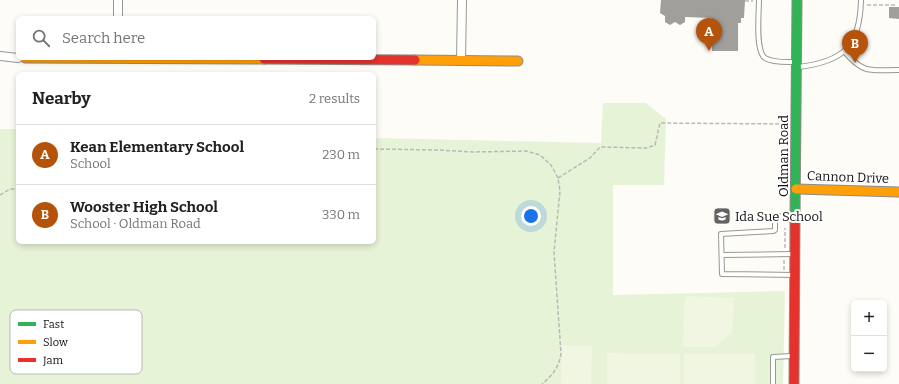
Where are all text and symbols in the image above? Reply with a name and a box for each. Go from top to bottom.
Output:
search box [16,16,376,60]
pin: A [696,18,722,51]
icon: search [30,27,52,49]
text: Search here [62,29,145,47]
pin: B [842,30,868,63]
text: Nearby [32,88,91,109]
text: 2 results [309,91,360,106]
street label: Oldman Road [776,115,791,197]
text: Kean Elementary School [70,138,244,156]
text: A [40,147,50,162]
text: 230 m [322,147,360,162]
text: School [70,156,111,171]
street label: Cannon Drive [807,168,889,186]
text: Wooster High School [70,198,218,216]
your location [521,206,541,226]
school or university icon: Ida Sue School [712,206,732,226]
text: B [41,207,49,222]
text: 330 m [322,207,360,222]
place label: Ida Sue School [735,209,823,224]
text: School · Oldman Road [70,216,201,231]
map controls [851,300,887,372]
button: + [851,300,887,336]
legend [10,310,142,374]
text: Fast [43,318,64,331]
text: Slow [43,336,68,349]
button: − [851,336,887,372]
text: Jam [42,354,63,367]

